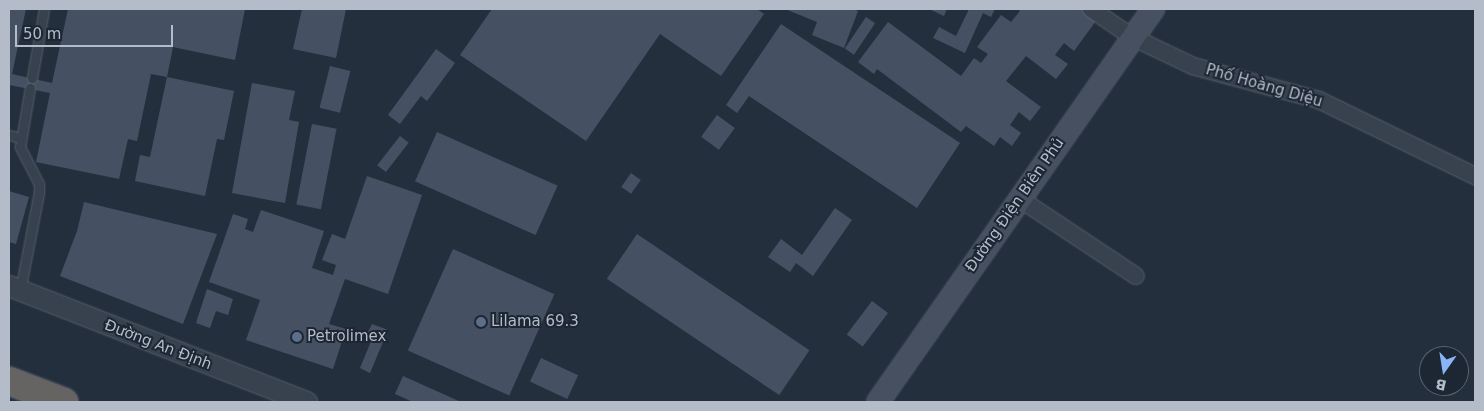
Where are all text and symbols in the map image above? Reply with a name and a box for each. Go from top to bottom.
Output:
scale bar [18,15,175,47]
text: 50 m [23,25,61,43]
street label: Phố Hoàng Diệu [1204,61,1324,111]
street label: Đường Điện Biên Phủ [962,135,1068,275]
place label: Lilama 69.3 [491,313,579,331]
street label: Đường An Định [102,316,214,374]
marker: Lilama 69.3 [475,316,487,328]
place label: Petrolimex [307,328,386,346]
marker: Petrolimex [291,331,303,343]
north arrow [1419,346,1469,396]
text: B [1434,376,1448,394]

